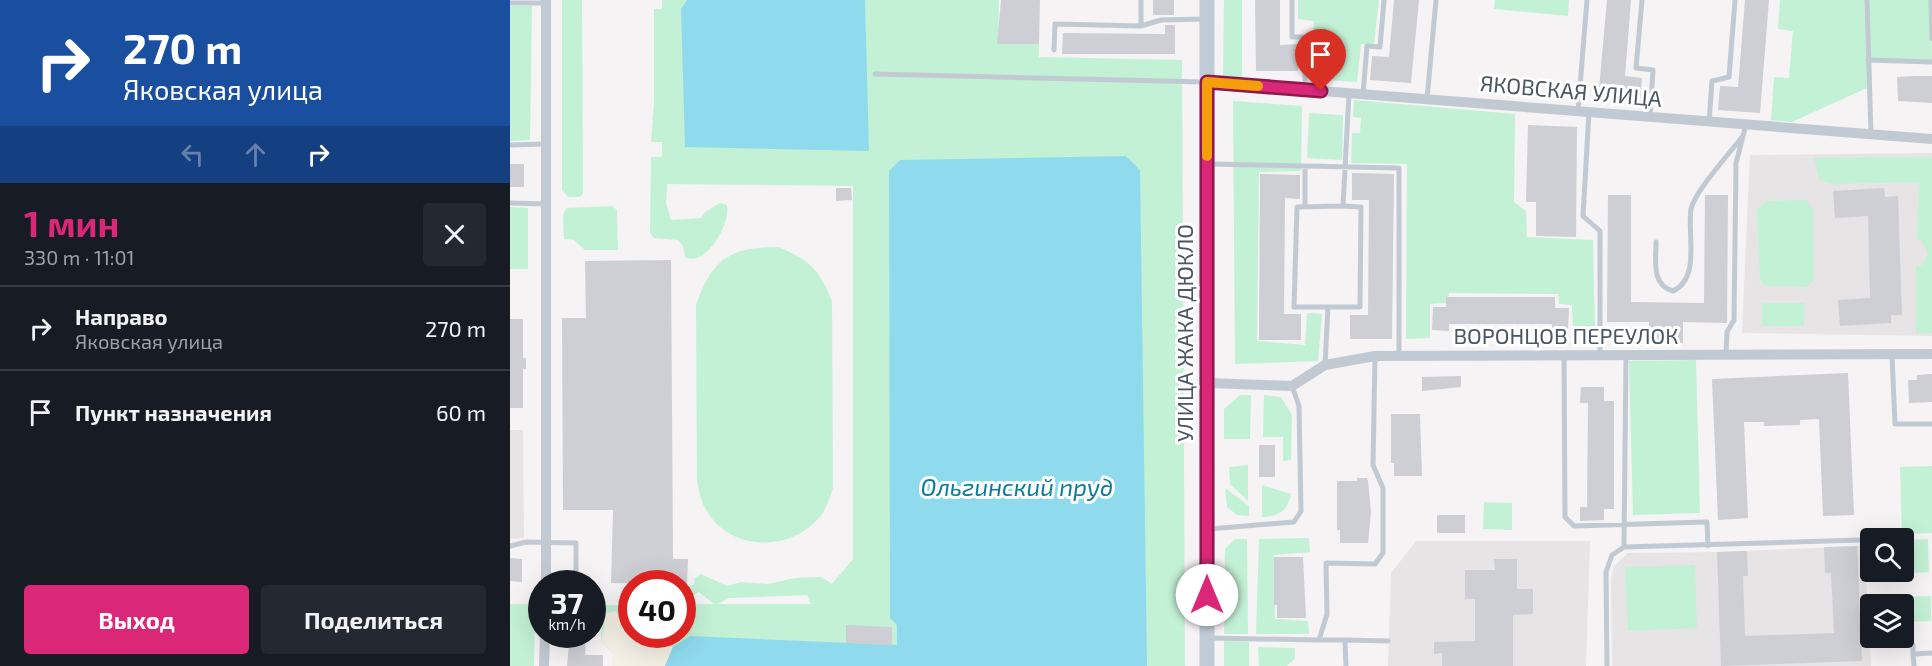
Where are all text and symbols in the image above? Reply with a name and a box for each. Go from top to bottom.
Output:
text: 270 m [123,22,242,72]
icon: right [24,24,102,102]
pin [1295,29,1346,91]
icon: arrive [1304,38,1337,71]
street label: ЯКОВСКАЯ УЛИЦА [1479,69,1663,111]
text: Яковская улица [123,73,323,105]
icon: left [176,138,209,171]
icon: ahead [239,138,272,171]
icon: right [302,138,335,171]
text: 1 мин [24,201,119,244]
button: close [423,203,486,266]
street label: УЛИЦА ЖАКА ДЮКЛО [1171,224,1197,442]
text: 330 m · 11:01 [24,245,135,269]
text: Направо [75,303,168,329]
icon: right [24,312,57,345]
text: 270 m [425,315,486,341]
street label: ВОРОНЦОВ ПЕРЕУЛОК [1453,322,1679,348]
text: Яковская улица [75,329,223,353]
icon: arrive [24,396,57,429]
text: Пункт назначения [75,399,272,425]
text: 60 m [436,399,486,425]
water label: Ольгинский пруд [921,472,1113,501]
map controls [1860,528,1914,648]
button: search [1860,528,1914,582]
position arrow [1175,563,1239,627]
speed limit sign: 40 [618,570,696,648]
text: 37 [551,584,583,620]
button: Выход [24,585,249,654]
button: Поделиться [261,585,486,654]
button: layers [1860,594,1914,648]
text: km/h [548,615,586,633]

